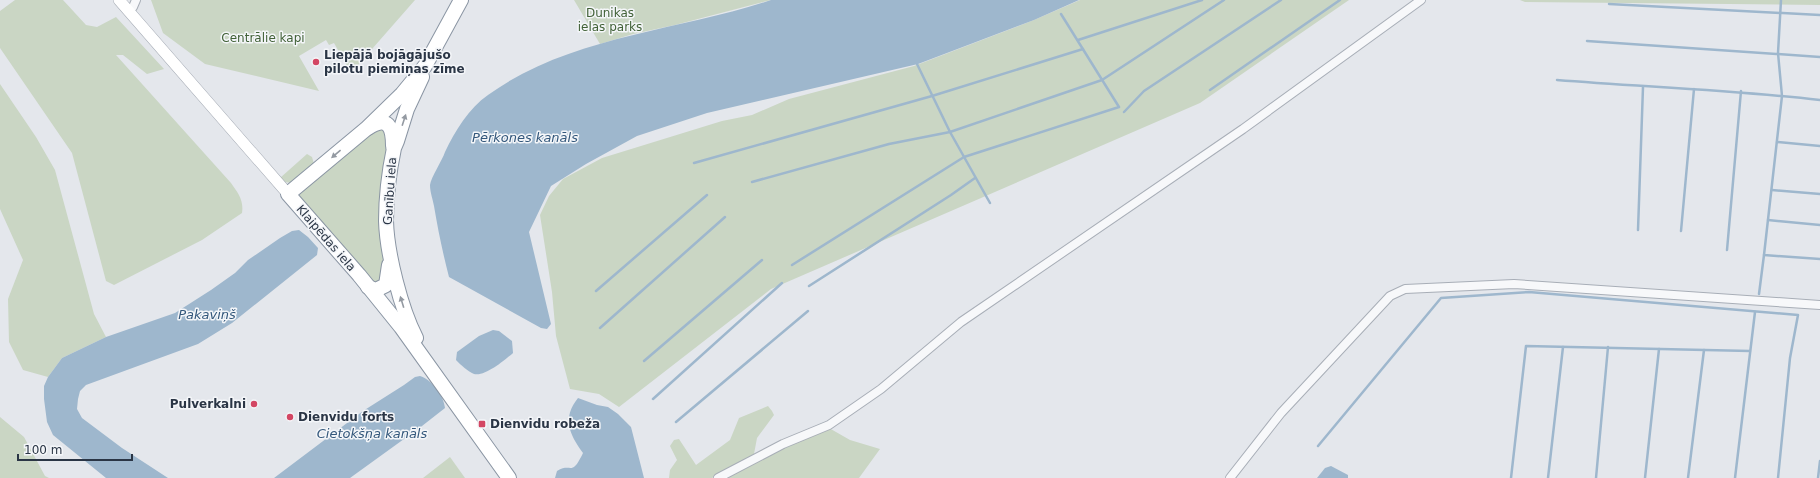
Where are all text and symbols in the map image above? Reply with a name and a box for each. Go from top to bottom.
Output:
park label: Dunikas ielas parks [578,6,642,34]
park label: Centrālie kapi [221,31,305,45]
place label: Liepājā bojāgājušo pilotu piemiņas zīme [324,48,465,76]
marker: Liepājā bojāgājušo pilotu piemiņas zīme [311,57,321,67]
one-way arrow [401,114,407,126]
water label: Pērkones kanāls [472,130,578,145]
one-way arrow [331,149,341,158]
street label: Ganību iela [381,157,399,225]
street label: Klaipēdas iela [293,202,359,274]
one-way arrow [399,295,405,307]
water label: Pakaviņš [178,307,236,322]
place label: Pulverkalni [170,397,246,411]
marker: Pulverkalni [249,399,259,409]
place label: Dienvidu forts [298,410,394,424]
marker: Dienvidu forts [285,412,295,422]
place label: Dienvidu robeža [490,417,600,431]
marker: Dienvidu robeža [477,419,487,429]
water label: Cietokšņa kanāls [317,426,427,441]
scale bar [18,436,132,462]
text: 100 m [24,443,62,457]

